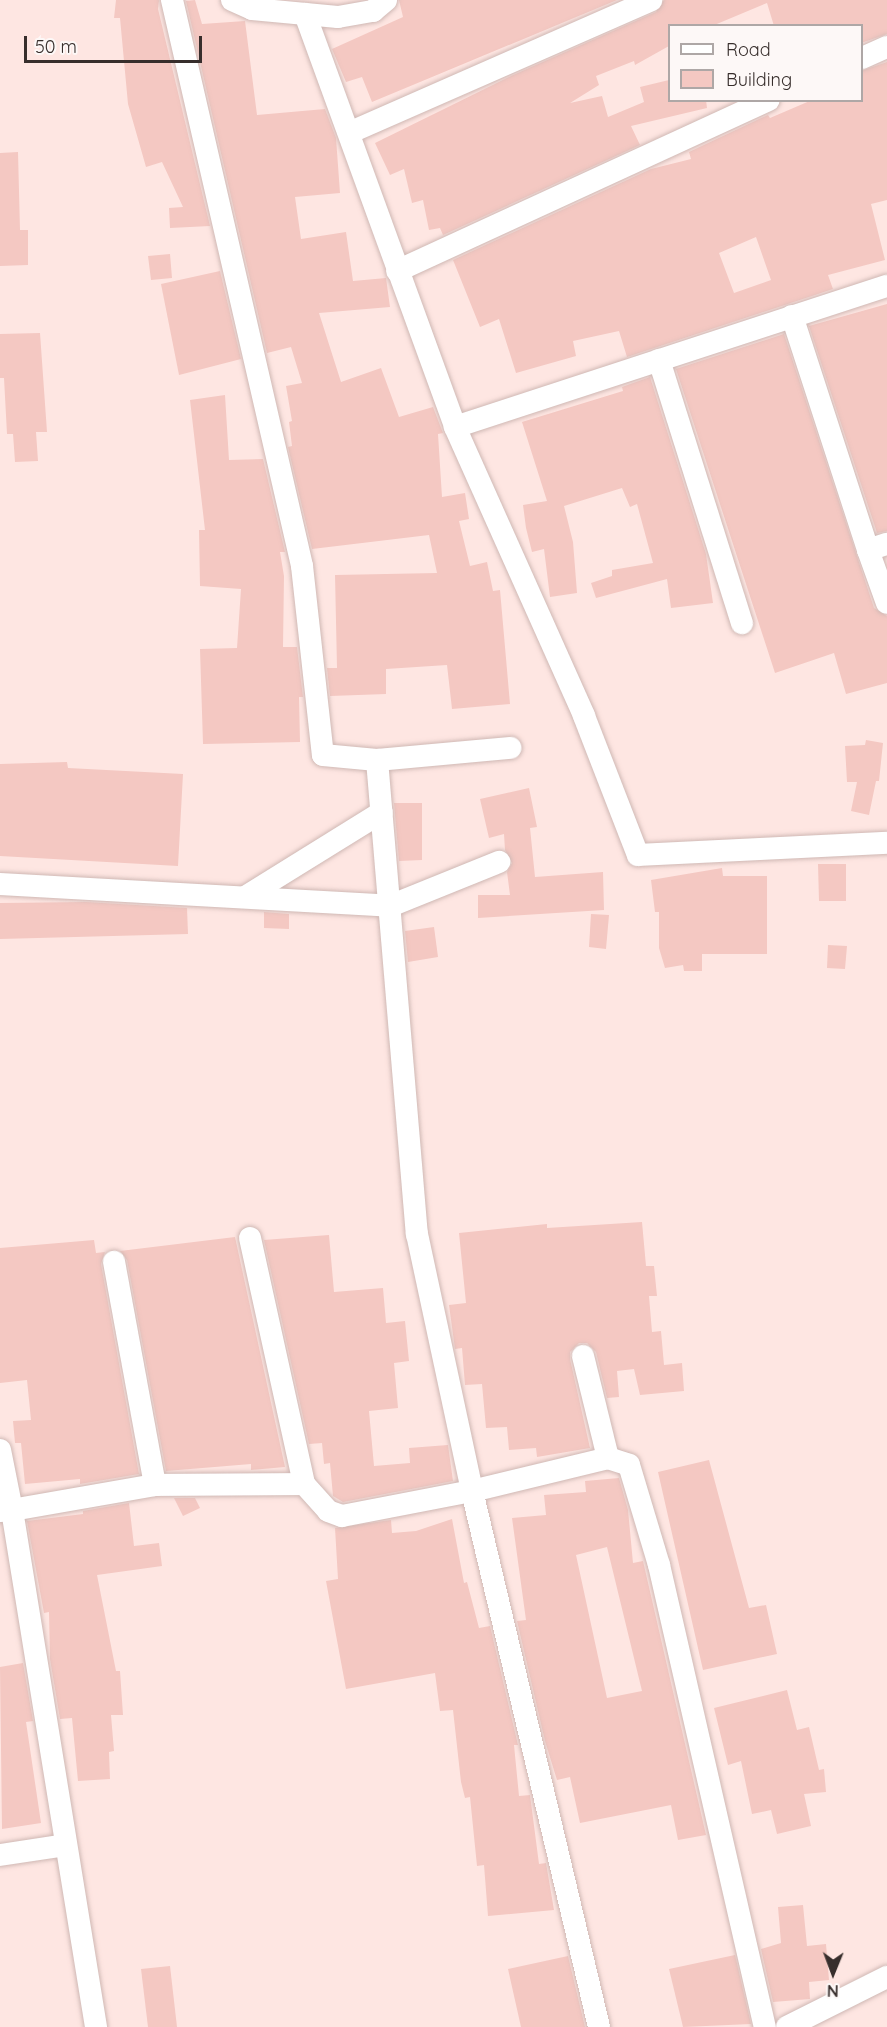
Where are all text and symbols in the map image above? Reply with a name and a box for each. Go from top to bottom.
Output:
scale bar [27,24,206,62]
legend [668,24,863,102]
text: 50 m [35,35,77,58]
text: Road [726,38,771,61]
text: Building [726,68,792,91]
north arrow [803,1943,863,2003]
text: N [827,1981,839,2001]

